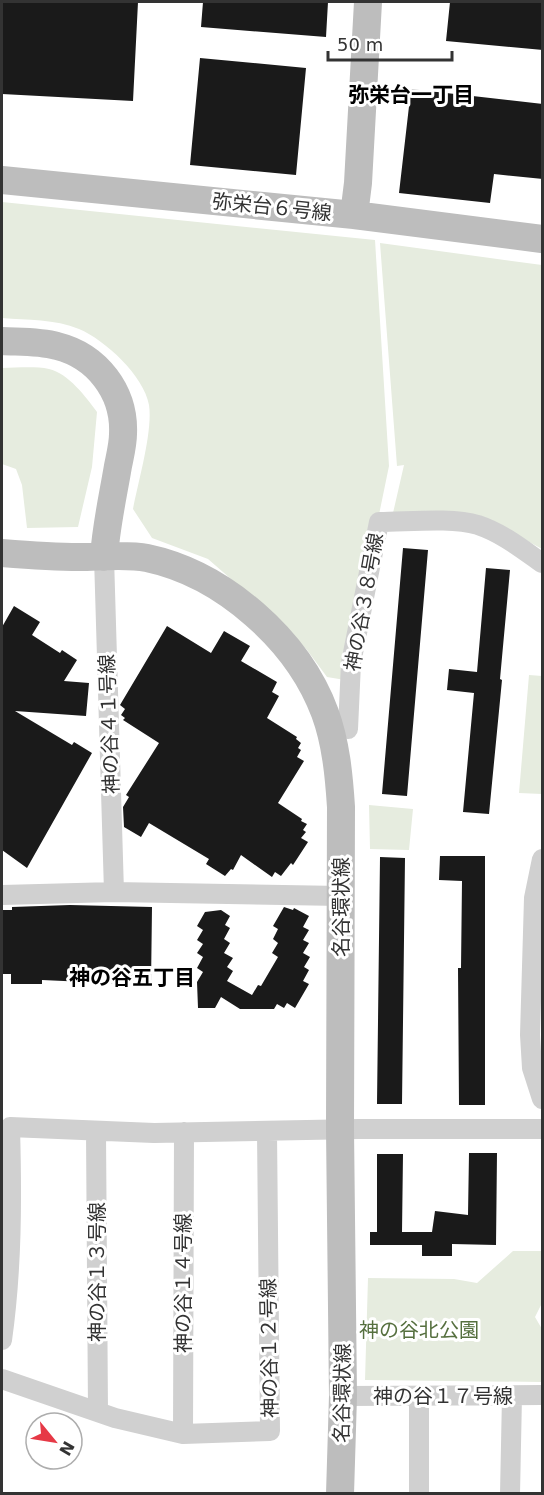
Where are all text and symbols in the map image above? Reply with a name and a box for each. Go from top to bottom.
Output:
scale bar [328,24,452,62]
text: 50 m [337,34,383,55]
district label: 弥栄台一丁目 [348,83,474,107]
street label: 弥栄台６号線 [211,189,333,225]
street label: 神の谷３８号線 [340,531,388,673]
street label: 神の谷４１号線 [95,654,123,794]
street label: 名谷環状線 [329,857,353,957]
district label: 神の谷五丁目 [69,966,195,990]
street label: 神の谷１３号線 [85,1202,109,1342]
street label: 神の谷１４号線 [171,1213,195,1353]
street label: 神の谷１２号線 [256,1278,282,1418]
park label: 神の谷北公園 [359,1318,479,1342]
street label: 名谷環状線 [329,1343,355,1443]
street label: 神の谷１７号線 [373,1384,513,1408]
north arrow [24,1411,84,1471]
text: N [55,1438,78,1459]

